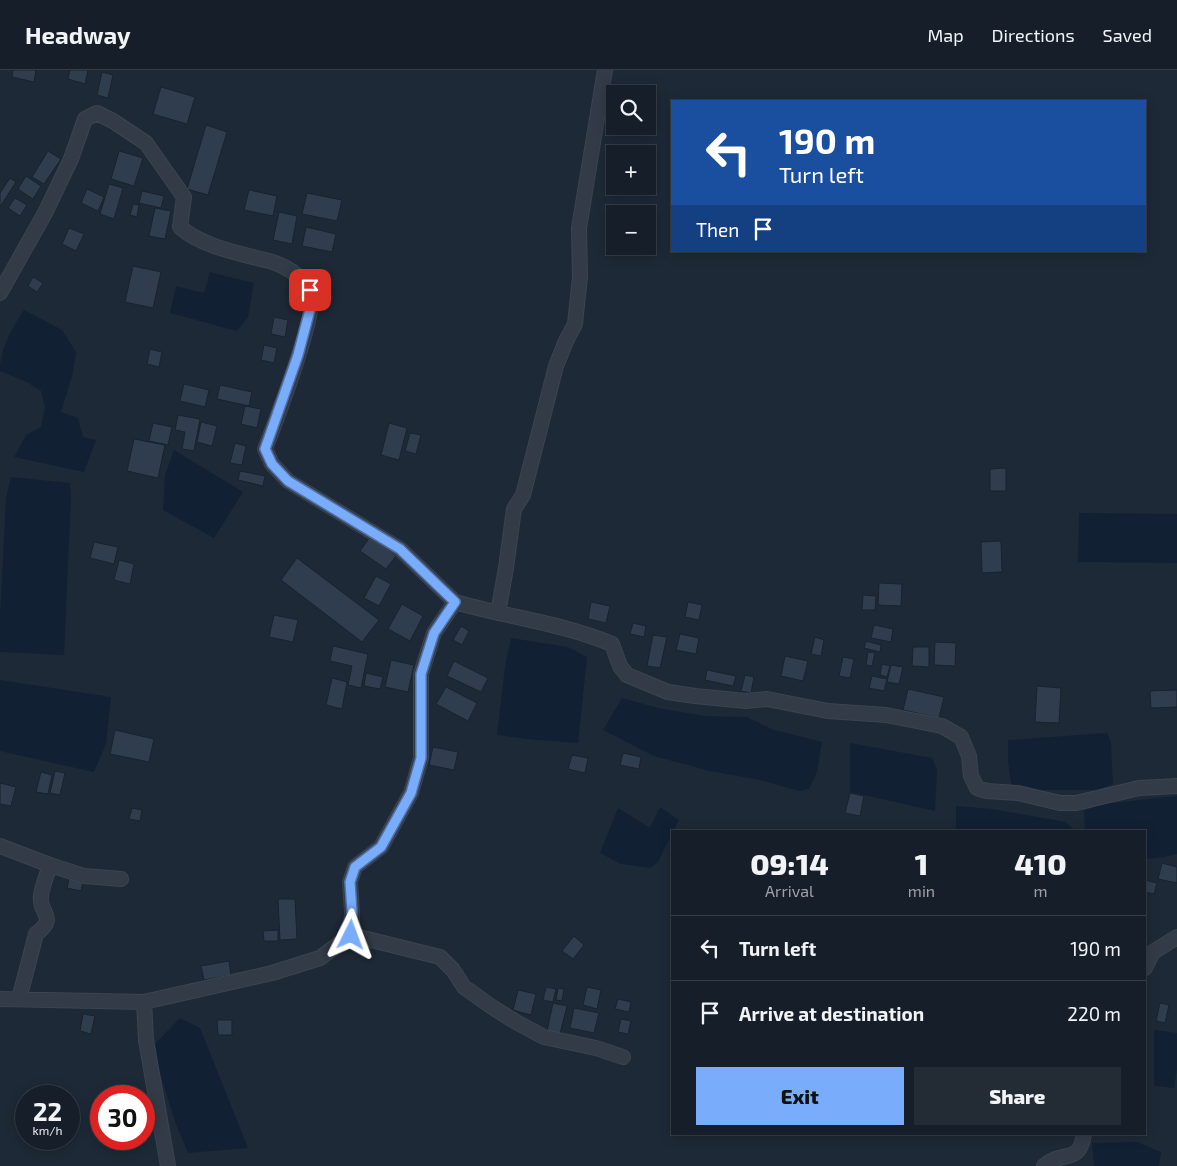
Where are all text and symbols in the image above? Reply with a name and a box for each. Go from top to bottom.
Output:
text: Headway [25,20,131,49]
text: Map [927,24,964,46]
text: Directions [992,24,1075,46]
text: Saved [1103,24,1152,46]
map controls [606,85,656,255]
button: search [606,85,656,135]
text: 190 m [779,119,875,161]
icon: left [696,120,761,185]
button: + [606,145,656,195]
text: Turn left [779,161,864,187]
button: − [606,205,656,255]
icon: arrive [749,215,777,243]
text: Then [696,218,739,241]
pin [289,269,331,311]
icon: arrive [296,276,324,304]
text: 09:14 [750,845,829,881]
text: 1 [915,845,928,881]
text: 410 [1014,845,1067,881]
text: Arrival [765,881,814,900]
text: min [908,881,935,900]
text: m [1034,881,1048,900]
position arrow [324,908,376,960]
icon: left [696,934,724,962]
text: Turn left [739,937,816,960]
text: 190 m [1070,937,1121,960]
icon: arrive [696,999,724,1027]
text: Arrive at destination [739,1002,924,1025]
text: 220 m [1067,1002,1121,1025]
button: Exit [696,1067,904,1125]
button: Share [914,1067,1121,1125]
speed limit sign: 30 [90,1085,155,1150]
text: 22 [33,1096,62,1126]
text: km/h [33,1123,62,1137]

